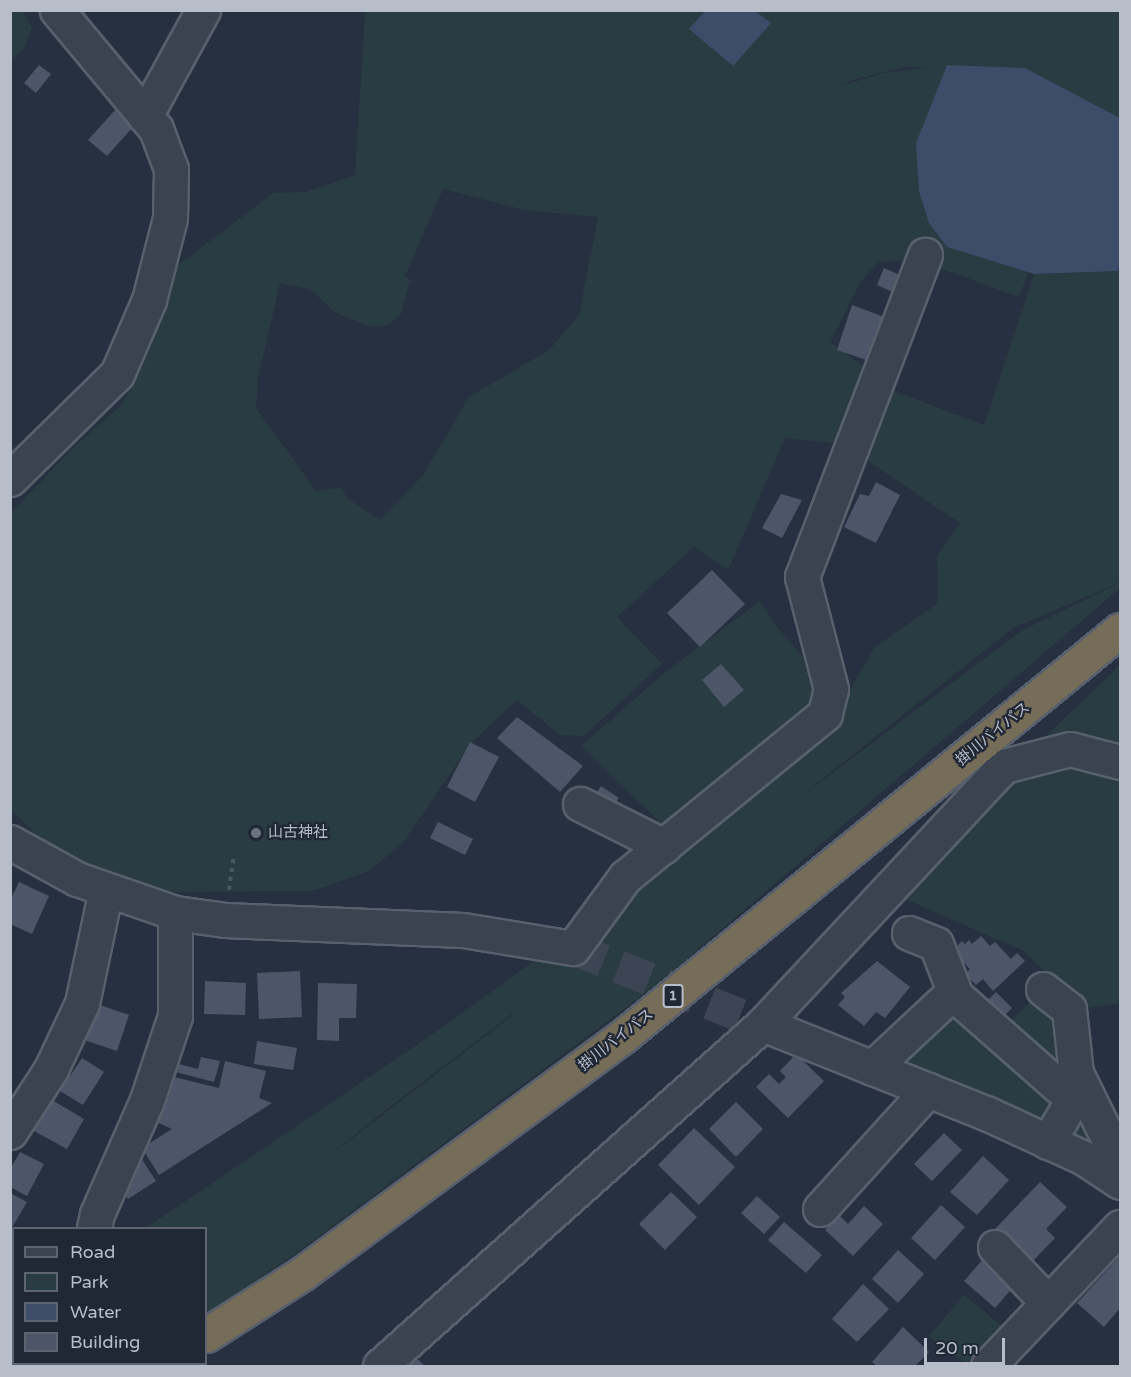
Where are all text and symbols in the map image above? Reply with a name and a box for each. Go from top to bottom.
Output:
street label: 掛川バイパス [952,699,1034,769]
place label: 山古神社 [268,824,328,842]
marker: 山古神社 [249,826,263,840]
road number: 1 [662,985,684,1007]
street label: 掛川バイパス [575,1005,657,1075]
legend [12,1227,207,1365]
text: Road [70,1241,115,1263]
text: Park [70,1271,108,1293]
text: Water [70,1301,121,1323]
scale bar [927,1326,1008,1364]
text: Building [70,1331,140,1353]
text: 20 m [935,1337,979,1359]

